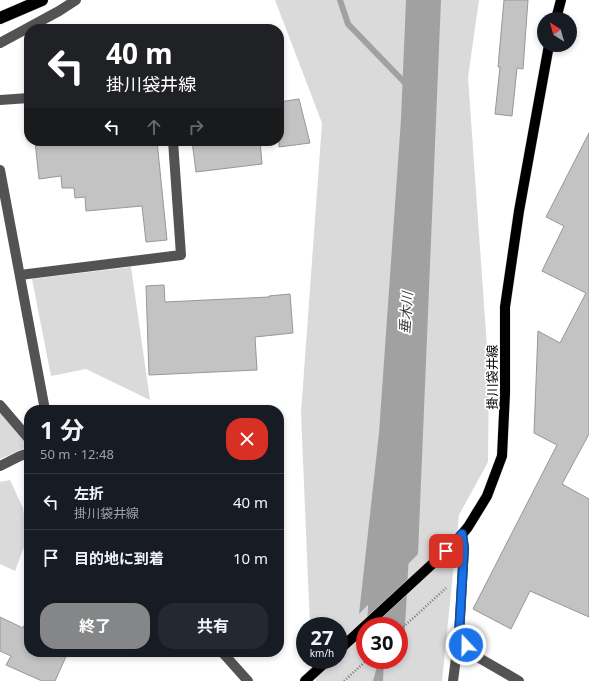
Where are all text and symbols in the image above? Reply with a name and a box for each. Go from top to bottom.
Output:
north arrow [537,12,577,52]
map controls [537,12,577,52]
text: 40 m [106,34,173,72]
icon: left [40,40,92,92]
text: 掛川袋井線 [106,72,196,96]
icon: left [101,116,123,138]
icon: ahead [143,116,165,138]
icon: right [185,116,207,138]
water label: 垂木川 [395,289,417,335]
street label: 掛川袋井線 [483,344,501,410]
text: 1 分 [40,413,84,446]
button: close [226,418,268,460]
text: 50 m · 12:48 [40,445,114,463]
text: 左折 [74,483,104,503]
icon: left [40,491,62,513]
text: 40 m [233,492,268,512]
text: 掛川袋井線 [74,504,139,522]
pin [429,534,463,568]
icon: arrive [435,540,457,562]
icon: arrive [40,547,62,569]
text: 目的地に到着 [74,548,164,568]
text: 10 m [233,548,268,568]
button: 終了 [40,603,150,649]
button: 共有 [158,603,268,649]
speed limit sign: 30 [356,617,408,669]
text: 27 [311,624,333,651]
position arrow [445,624,487,666]
text: km/h [310,646,334,660]

